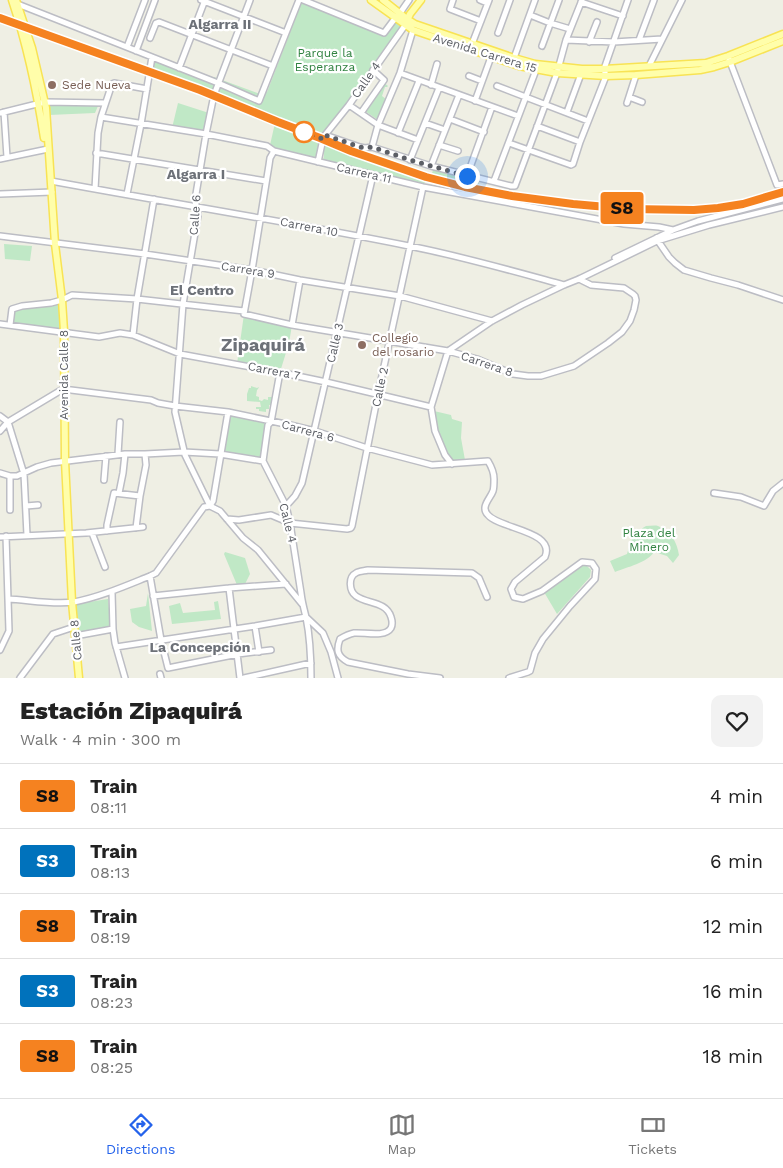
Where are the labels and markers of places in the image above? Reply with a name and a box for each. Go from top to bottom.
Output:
place label: Sede Nueva [62,78,131,92]
marker: Sede Nueva [46,79,58,91]
unlabelled marker [293,121,315,143]
place label: Collegio del rosario [372,331,434,359]
marker: Collegio del rosario [356,339,368,351]

